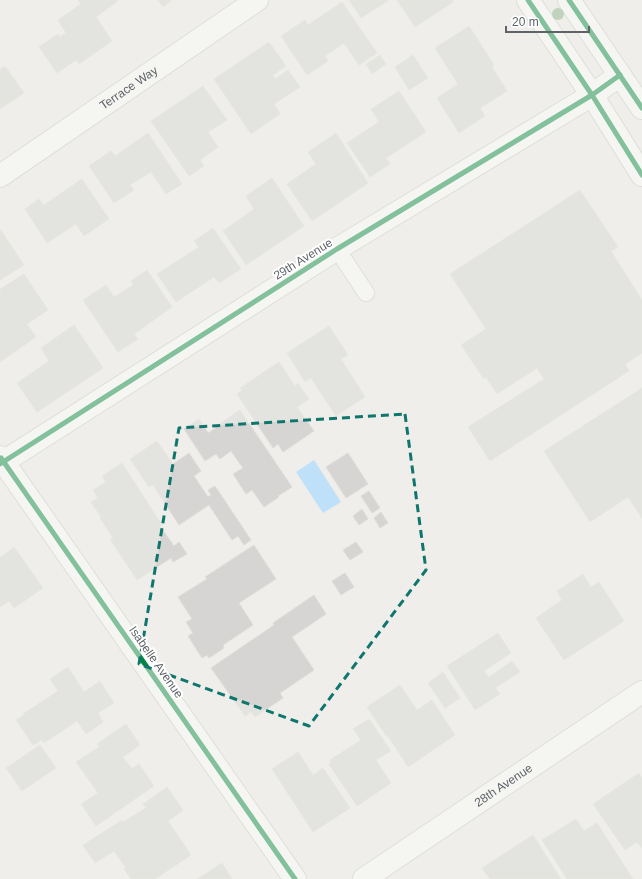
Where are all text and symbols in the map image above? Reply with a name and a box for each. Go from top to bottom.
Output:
scale bar [506,8,589,34]
text: 20 m [512,15,539,29]
street label: Terrace Way [97,63,160,113]
street label: 29th Avenue [271,235,335,283]
street label: Isabelle Avenue [126,623,186,701]
street label: 28th Avenue [472,761,535,810]

